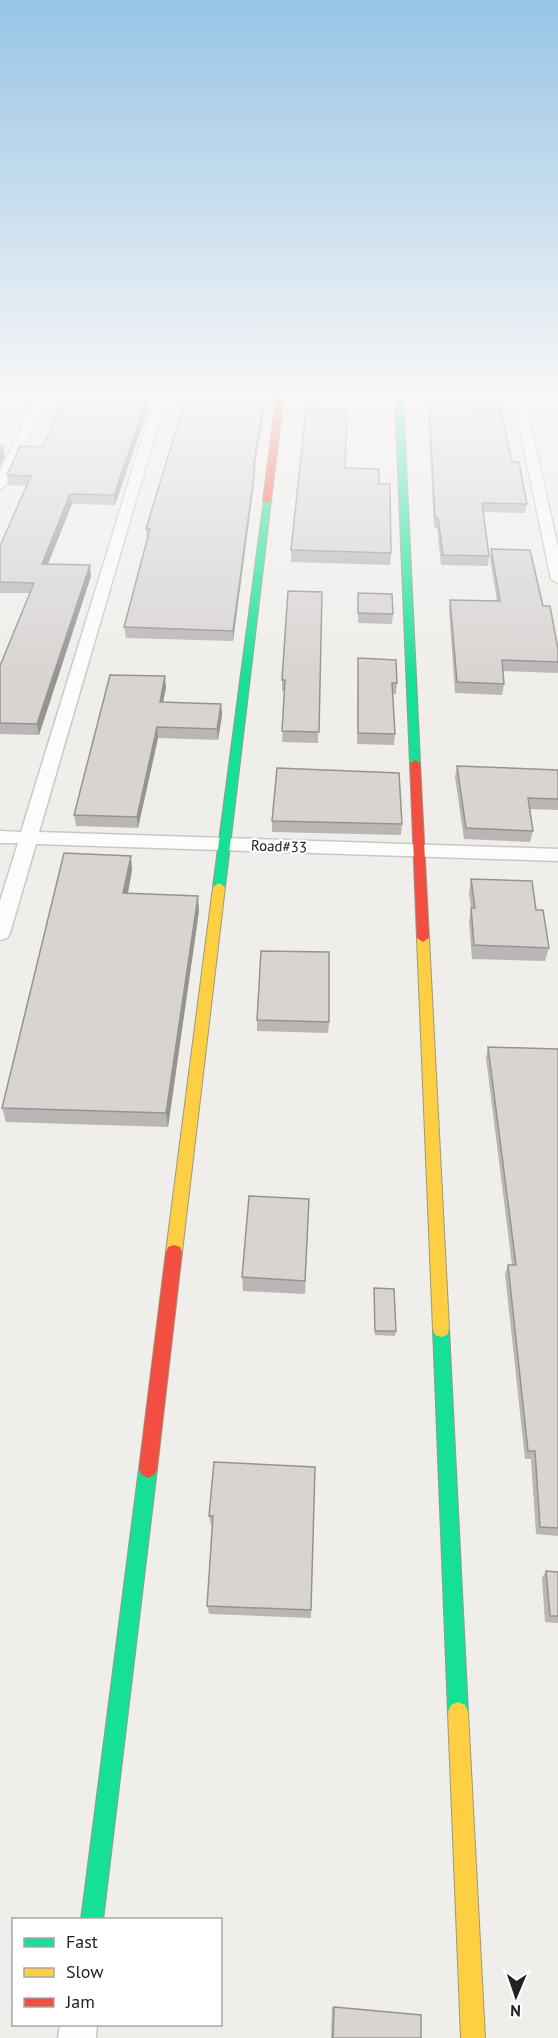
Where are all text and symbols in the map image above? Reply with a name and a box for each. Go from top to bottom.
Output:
street label: Road#33 [251,836,307,856]
legend [12,1918,222,2026]
text: Fast [66,1930,98,1953]
text: Slow [66,1960,104,1983]
north arrow [486,1966,546,2026]
text: Jam [65,1990,95,2013]
text: N [510,2001,521,2021]

